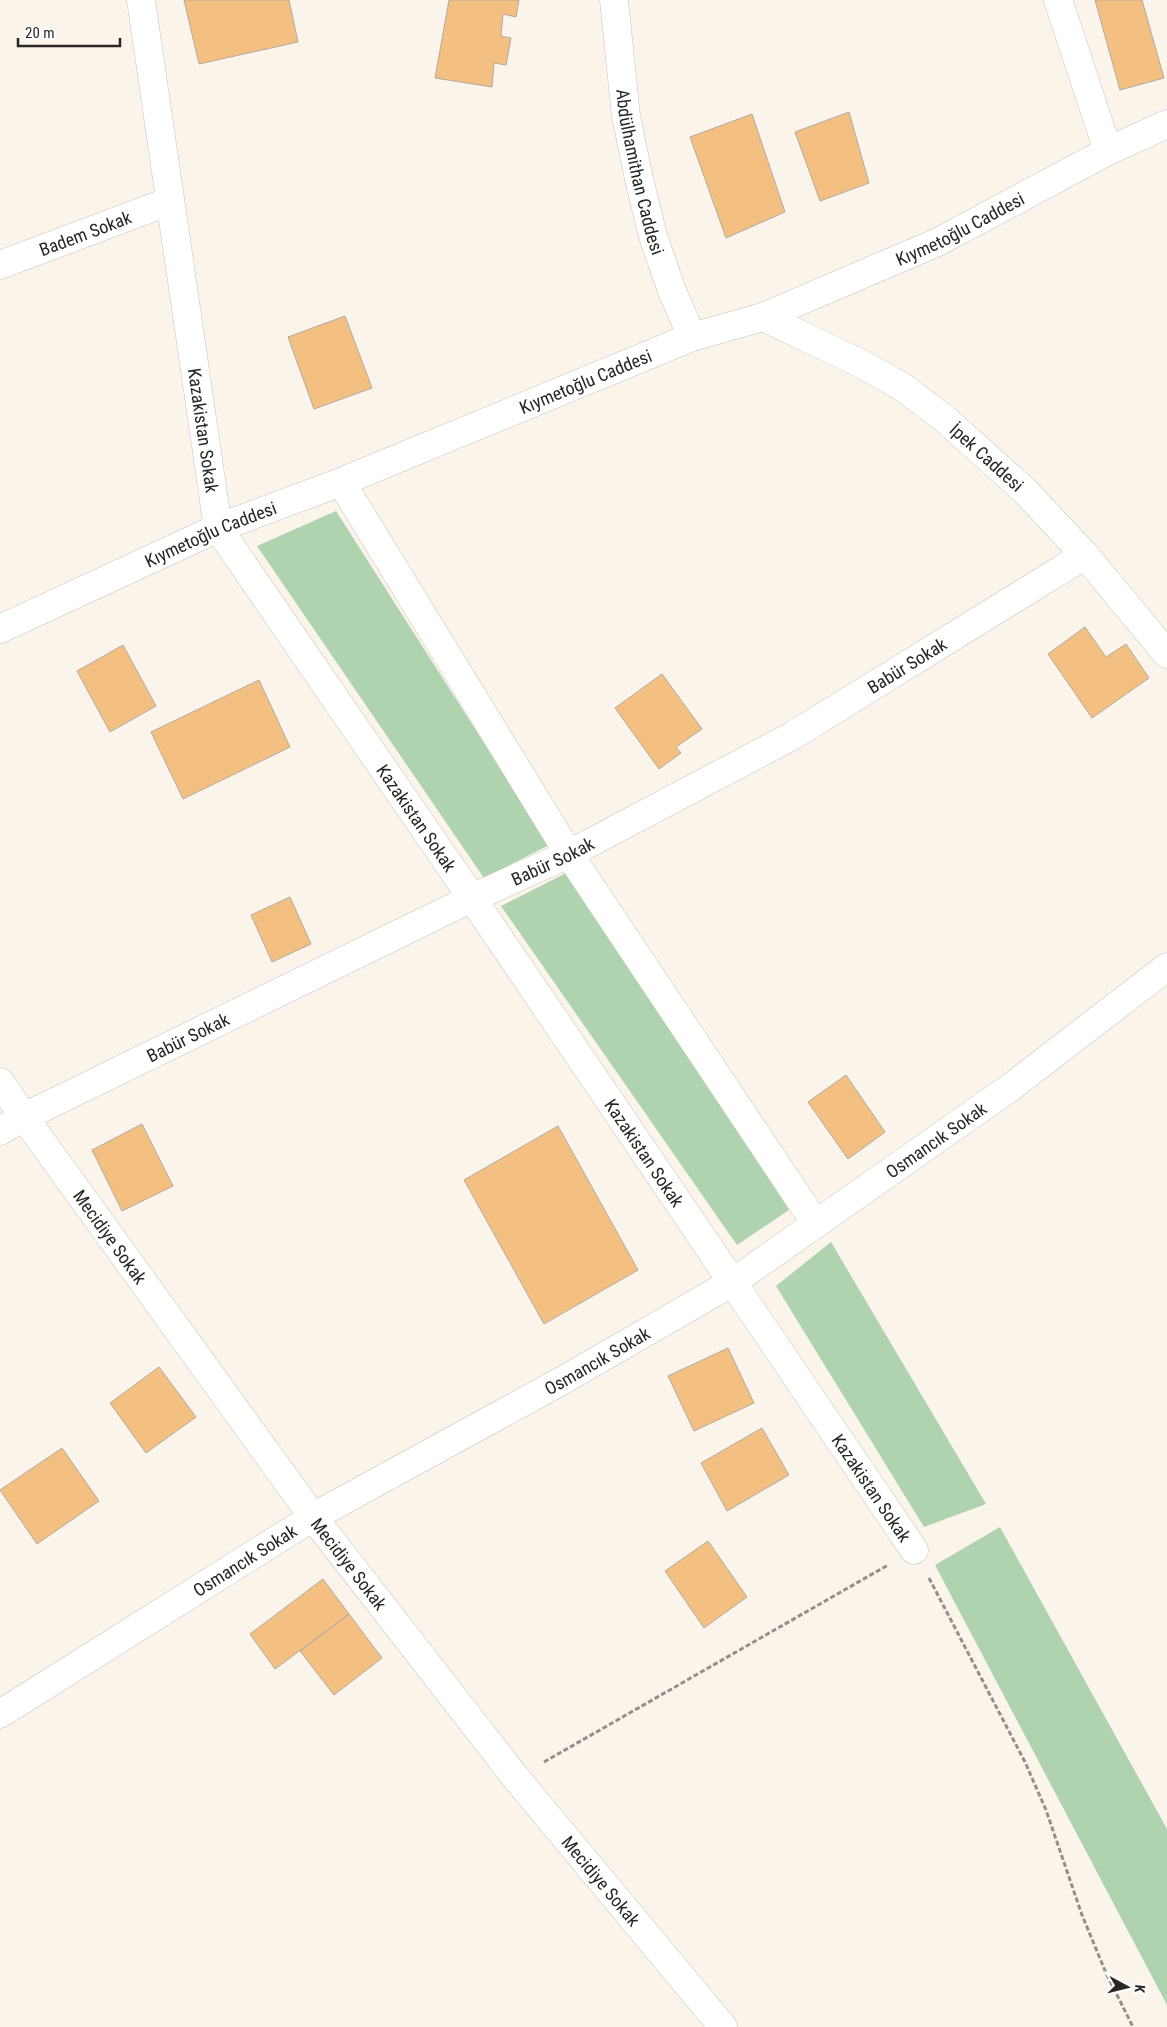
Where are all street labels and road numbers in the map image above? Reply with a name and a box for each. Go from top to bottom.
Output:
street label: Abdülhamithan Caddesi [613,88,669,257]
street label: Kıymetoğlu Caddesi [892,187,1028,269]
street label: Badem Sokak [36,206,134,260]
street label: Kıymetoğlu Caddesi [516,344,655,418]
street label: Kazakistan Sokak [184,367,223,494]
street label: İpek Caddesi [946,418,1028,495]
street label: Kıymetoğlu Caddesi [141,497,279,571]
street label: Babür Sokak [863,633,950,697]
street label: Kazakistan Sokak [373,760,461,875]
street label: Babür Sokak [508,832,597,889]
street label: Babür Sokak [143,1008,232,1066]
street label: Kazakistan Sokak [601,1095,689,1210]
street label: Osmancık Sokak [882,1097,990,1182]
street label: Mecidiye Sokak [69,1186,151,1288]
street label: Osmancık Sokak [541,1322,653,1399]
street label: Kazakistan Sokak [828,1430,916,1546]
street label: Mecidiye Sokak [307,1513,392,1614]
street label: Osmancık Sokak [189,1520,300,1600]
street label: Mecidiye Sokak [558,1831,645,1930]

